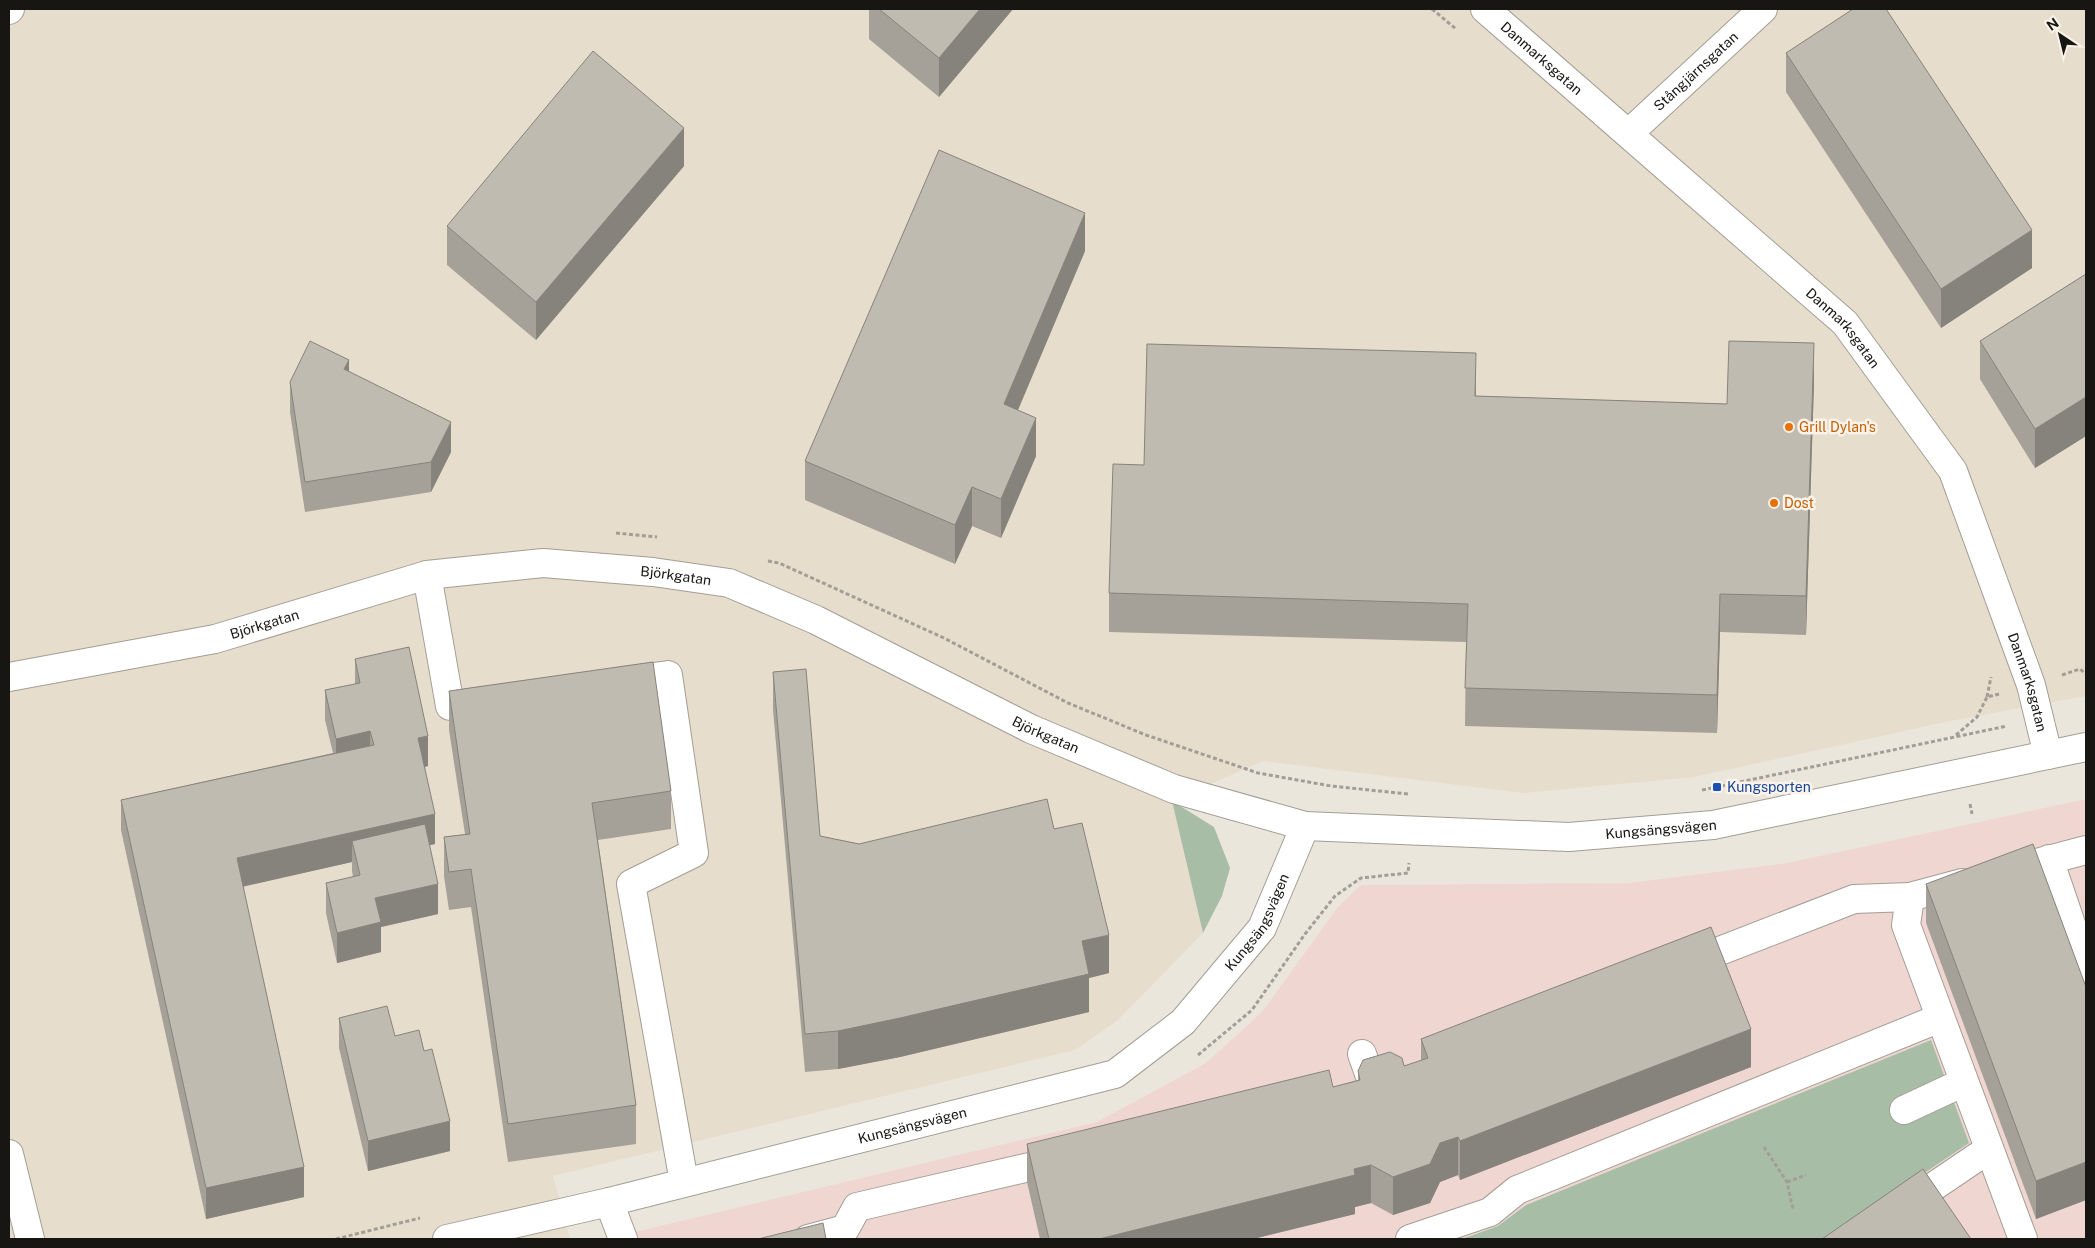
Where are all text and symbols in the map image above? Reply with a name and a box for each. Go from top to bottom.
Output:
north arrow [2035,10,2085,60]
text: N [2043,15,2062,34]
street label: Danmarksgatan [1498,18,1586,98]
street label: Stångjärnsgatan [1650,28,1741,114]
street label: Danmarksgatan [1803,285,1883,371]
place label: Grill Dylan's [1799,419,1876,435]
marker: Grill Dylan's [1783,421,1795,433]
place label: Dost [1784,495,1814,511]
marker: Dost [1768,497,1780,509]
street label: Björkgatan [640,563,712,588]
street label: Björkgatan [228,606,301,642]
street label: Danmarksgatan [2005,630,2050,733]
street label: Björkgatan [1010,713,1081,756]
place label: Kungsporten [1727,779,1811,795]
marker: Kungsporten [1711,781,1723,793]
street label: Kungsängsvägen [1605,817,1717,842]
street label: Kungsängsvägen [1222,871,1292,974]
street label: Kungsängsvägen [856,1104,968,1147]

